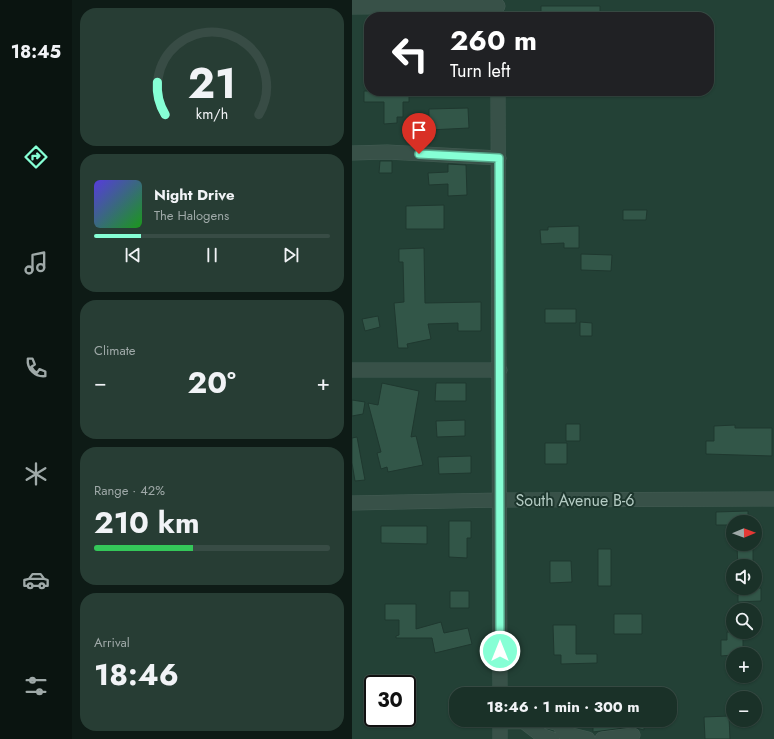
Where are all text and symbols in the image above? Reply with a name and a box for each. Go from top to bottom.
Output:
text: 260 m [450,20,537,61]
icon: left [384,28,436,80]
text: 18:45 [11,39,61,65]
text: 21 [188,53,236,114]
text: Turn left [450,58,510,84]
text: km/h [196,104,228,124]
pin [402,113,436,154]
icon: arrive [408,119,430,141]
icon: directions [22,143,50,171]
text: Night Drive [154,184,235,206]
text: The Halogens [154,206,229,225]
icon: previous [122,244,144,266]
icon: pause [201,244,223,266]
icon: next [280,244,302,266]
icon: music [22,249,50,277]
text: Climate [94,341,135,360]
icon: phone [22,354,50,382]
text: 20° [188,361,236,404]
text: − [94,366,107,398]
text: + [316,366,330,398]
icon: climate [22,460,50,488]
text: Range · 42% [94,481,165,500]
street label: South Avenue B-6 [515,489,635,512]
text: 210 km [94,501,200,544]
north arrow [726,515,762,551]
map controls [726,515,762,727]
button: sound [726,559,762,595]
icon: car [22,566,50,594]
button: search [726,603,762,639]
position arrow [479,630,521,672]
text: Arrival [94,633,130,652]
button: + [726,647,762,683]
text: 18:46 [94,653,179,696]
icon: filters [22,672,50,700]
speed limit sign: 30 [364,675,416,727]
button: − [726,691,762,727]
text: 18:46 · 1 min · 300 m [486,696,640,718]

